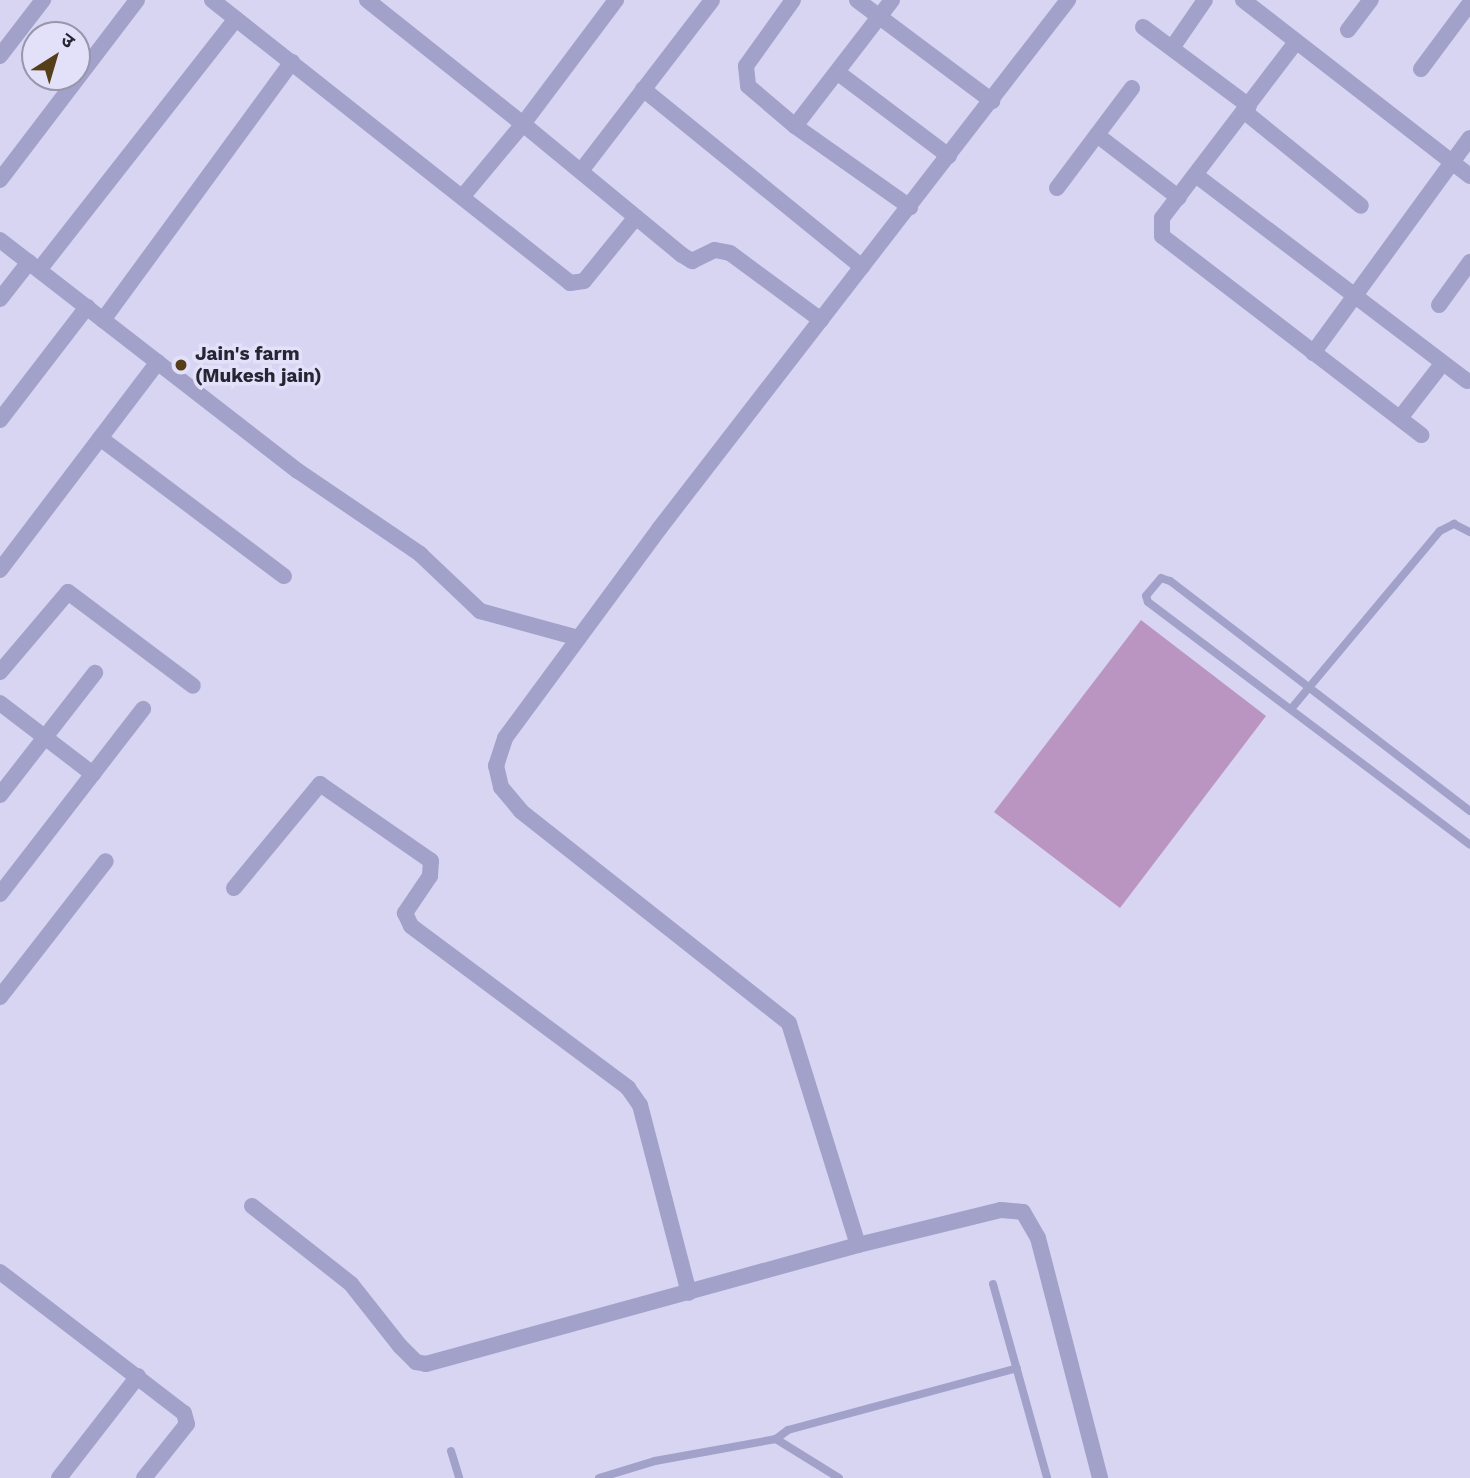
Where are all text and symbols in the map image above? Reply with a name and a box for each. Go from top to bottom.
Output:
north arrow [21,21,91,91]
text: उ [56,28,79,53]
place label: Jain's farm (Mukesh jain) [195,343,322,387]
marker: Jain's farm (Mukesh jain) [173,357,189,373]

